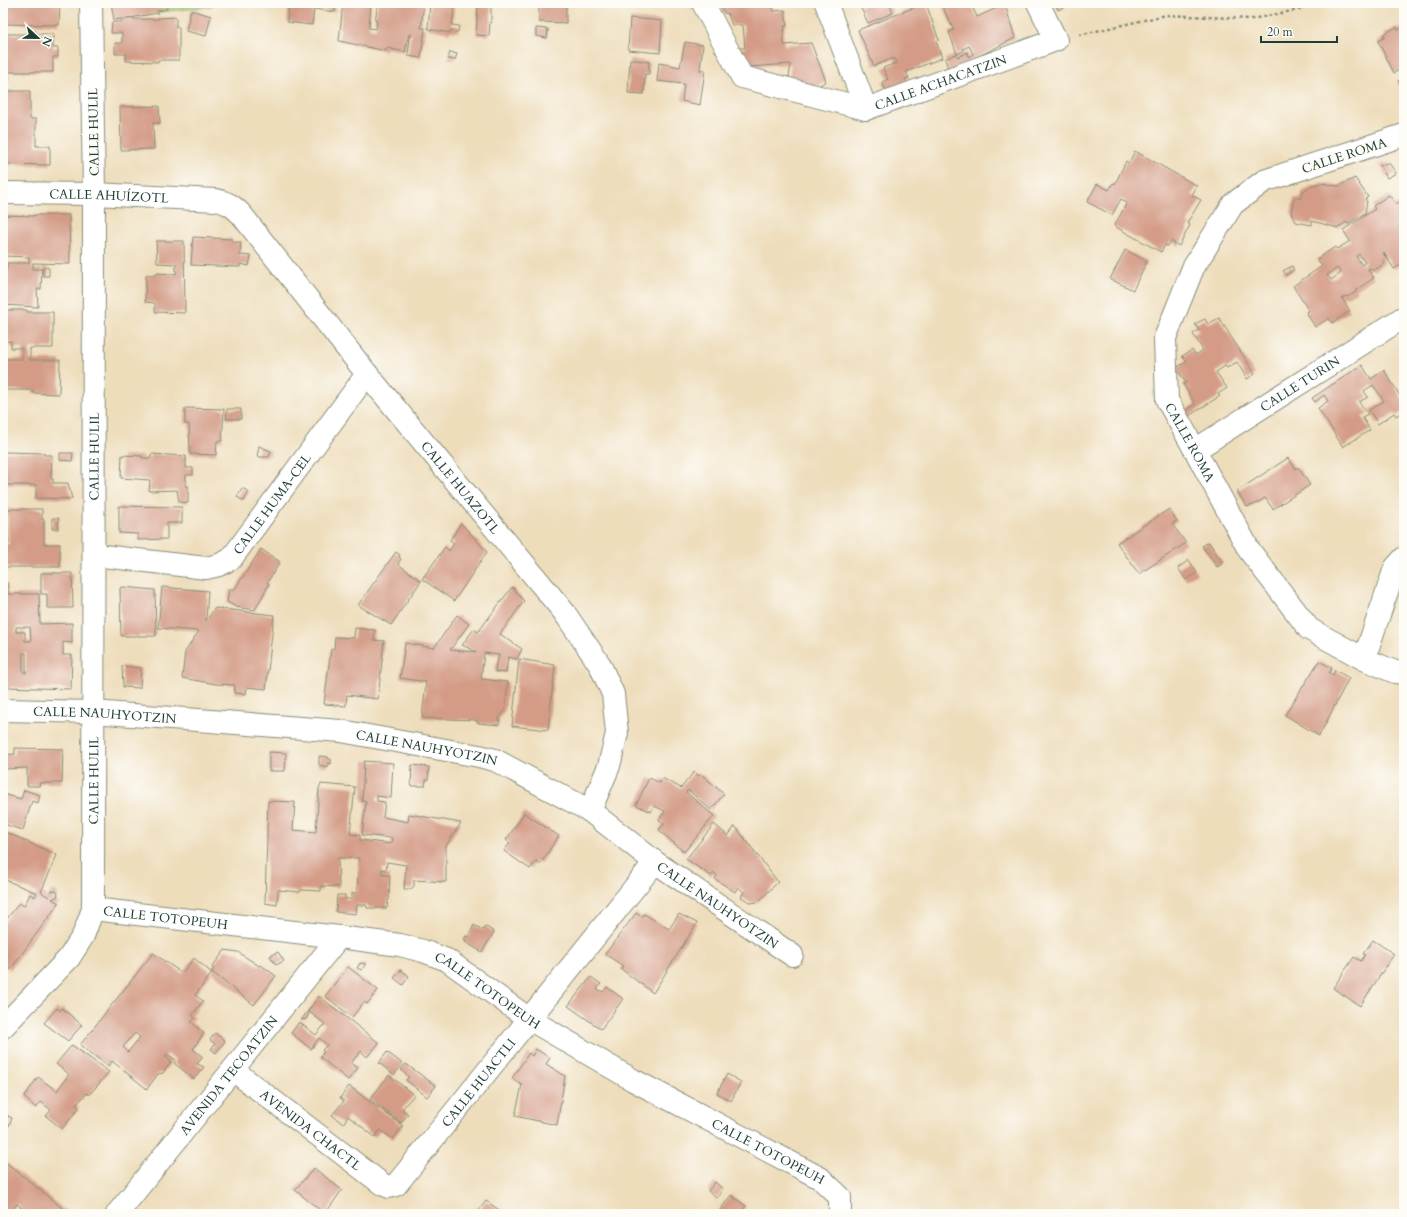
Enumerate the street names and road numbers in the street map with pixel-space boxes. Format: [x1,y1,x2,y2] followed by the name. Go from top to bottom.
[872,51,1009,115] street label: CALLE ACHACATZIN
[84,88,104,176] street label: CALLE HULIL
[1300,134,1390,178] street label: CALLE ROMA
[49,186,169,208] street label: CALLE AHUÍZOTL
[1257,352,1343,416] street label: CALLE TURIN
[1160,400,1219,486] street label: CALLE ROMA
[86,412,104,500] street label: CALLE HULIL
[416,438,504,538] street label: CALLE HUAZOTL
[229,450,316,559] street label: CALLE HUMA-CEL
[33,703,177,728] street label: CALLE NAUHYOTZIN
[354,726,499,770] street label: CALLE NAUHYOTZIN
[85,736,103,824] street label: CALLE HULIL
[653,858,782,953] street label: CALLE NAUHYOTZIN
[102,902,229,934] street label: CALLE TOTOPEUH
[432,948,544,1034] street label: CALLE TOTOPEUH
[176,1012,282,1139] street label: AVENIDA TECOATZIN
[438,1035,520,1131] street label: CALLE HUACTLI
[256,1086,365,1175] street label: AVENIDA CHACTL
[708,1115,828,1189] street label: CALLE TOTOPEUH

